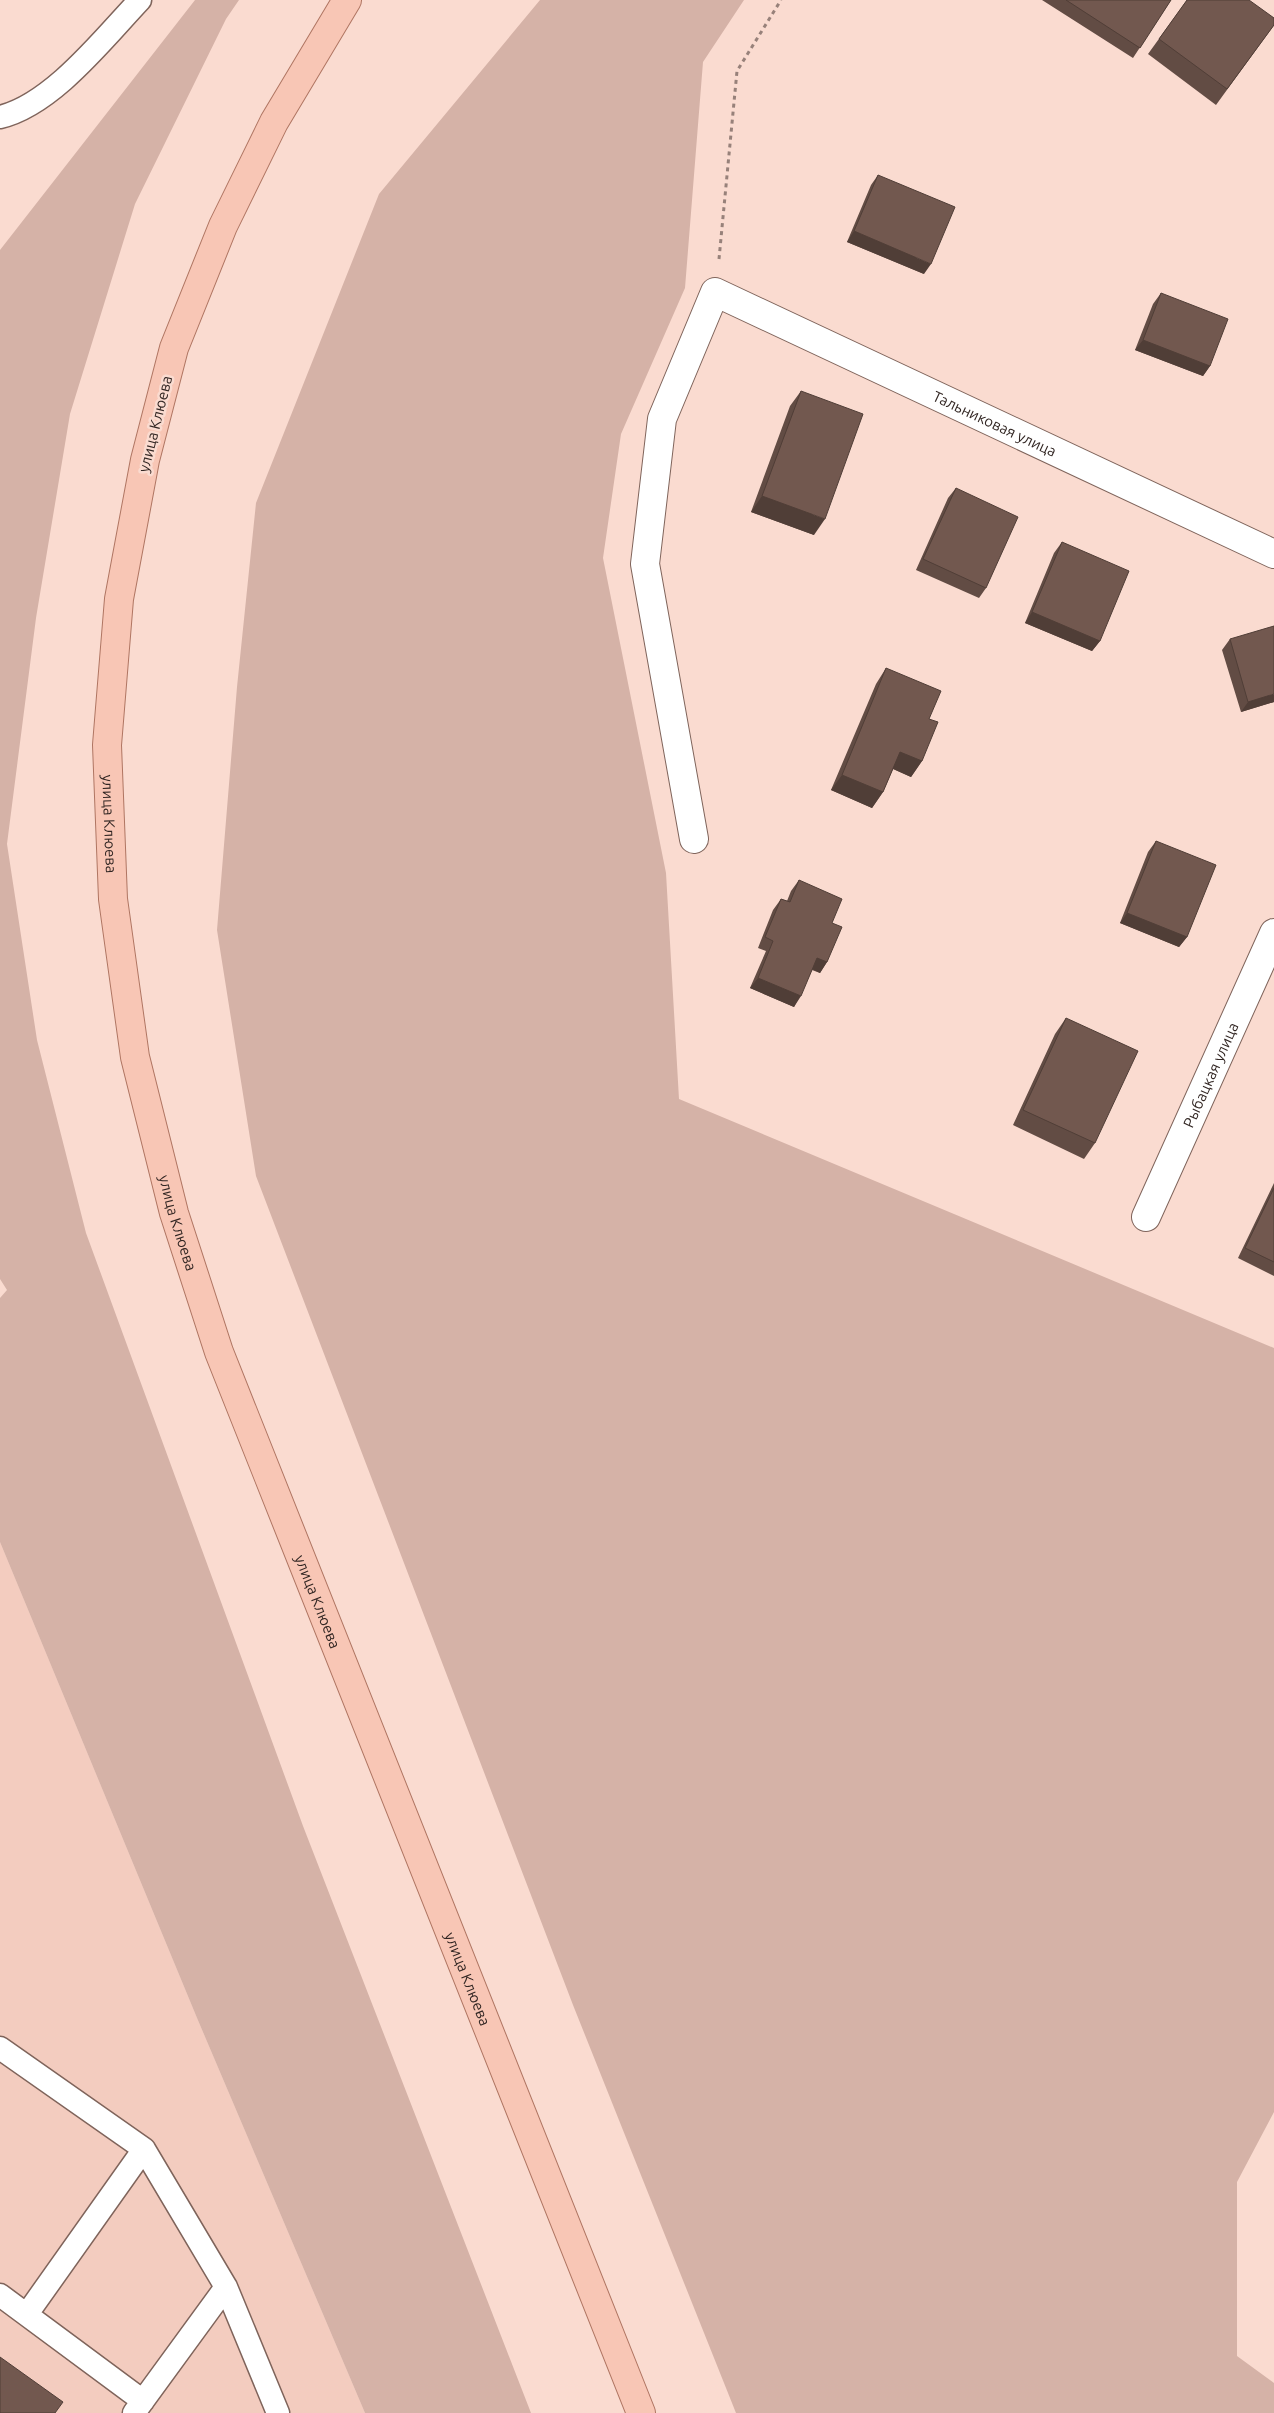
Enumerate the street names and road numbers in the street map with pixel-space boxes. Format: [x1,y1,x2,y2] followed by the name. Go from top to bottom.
[135,374,175,474] street label: улица Клюева
[930,387,1059,459] street label: Тальниковая улица
[100,774,120,874] street label: улица Клюева
[1179,1020,1241,1130] street label: Рыбацкая улица
[156,1173,201,1273] street label: улица Клюева
[292,1552,344,1651] street label: улица Клюева
[442,1930,494,2028] street label: улица Клюева

